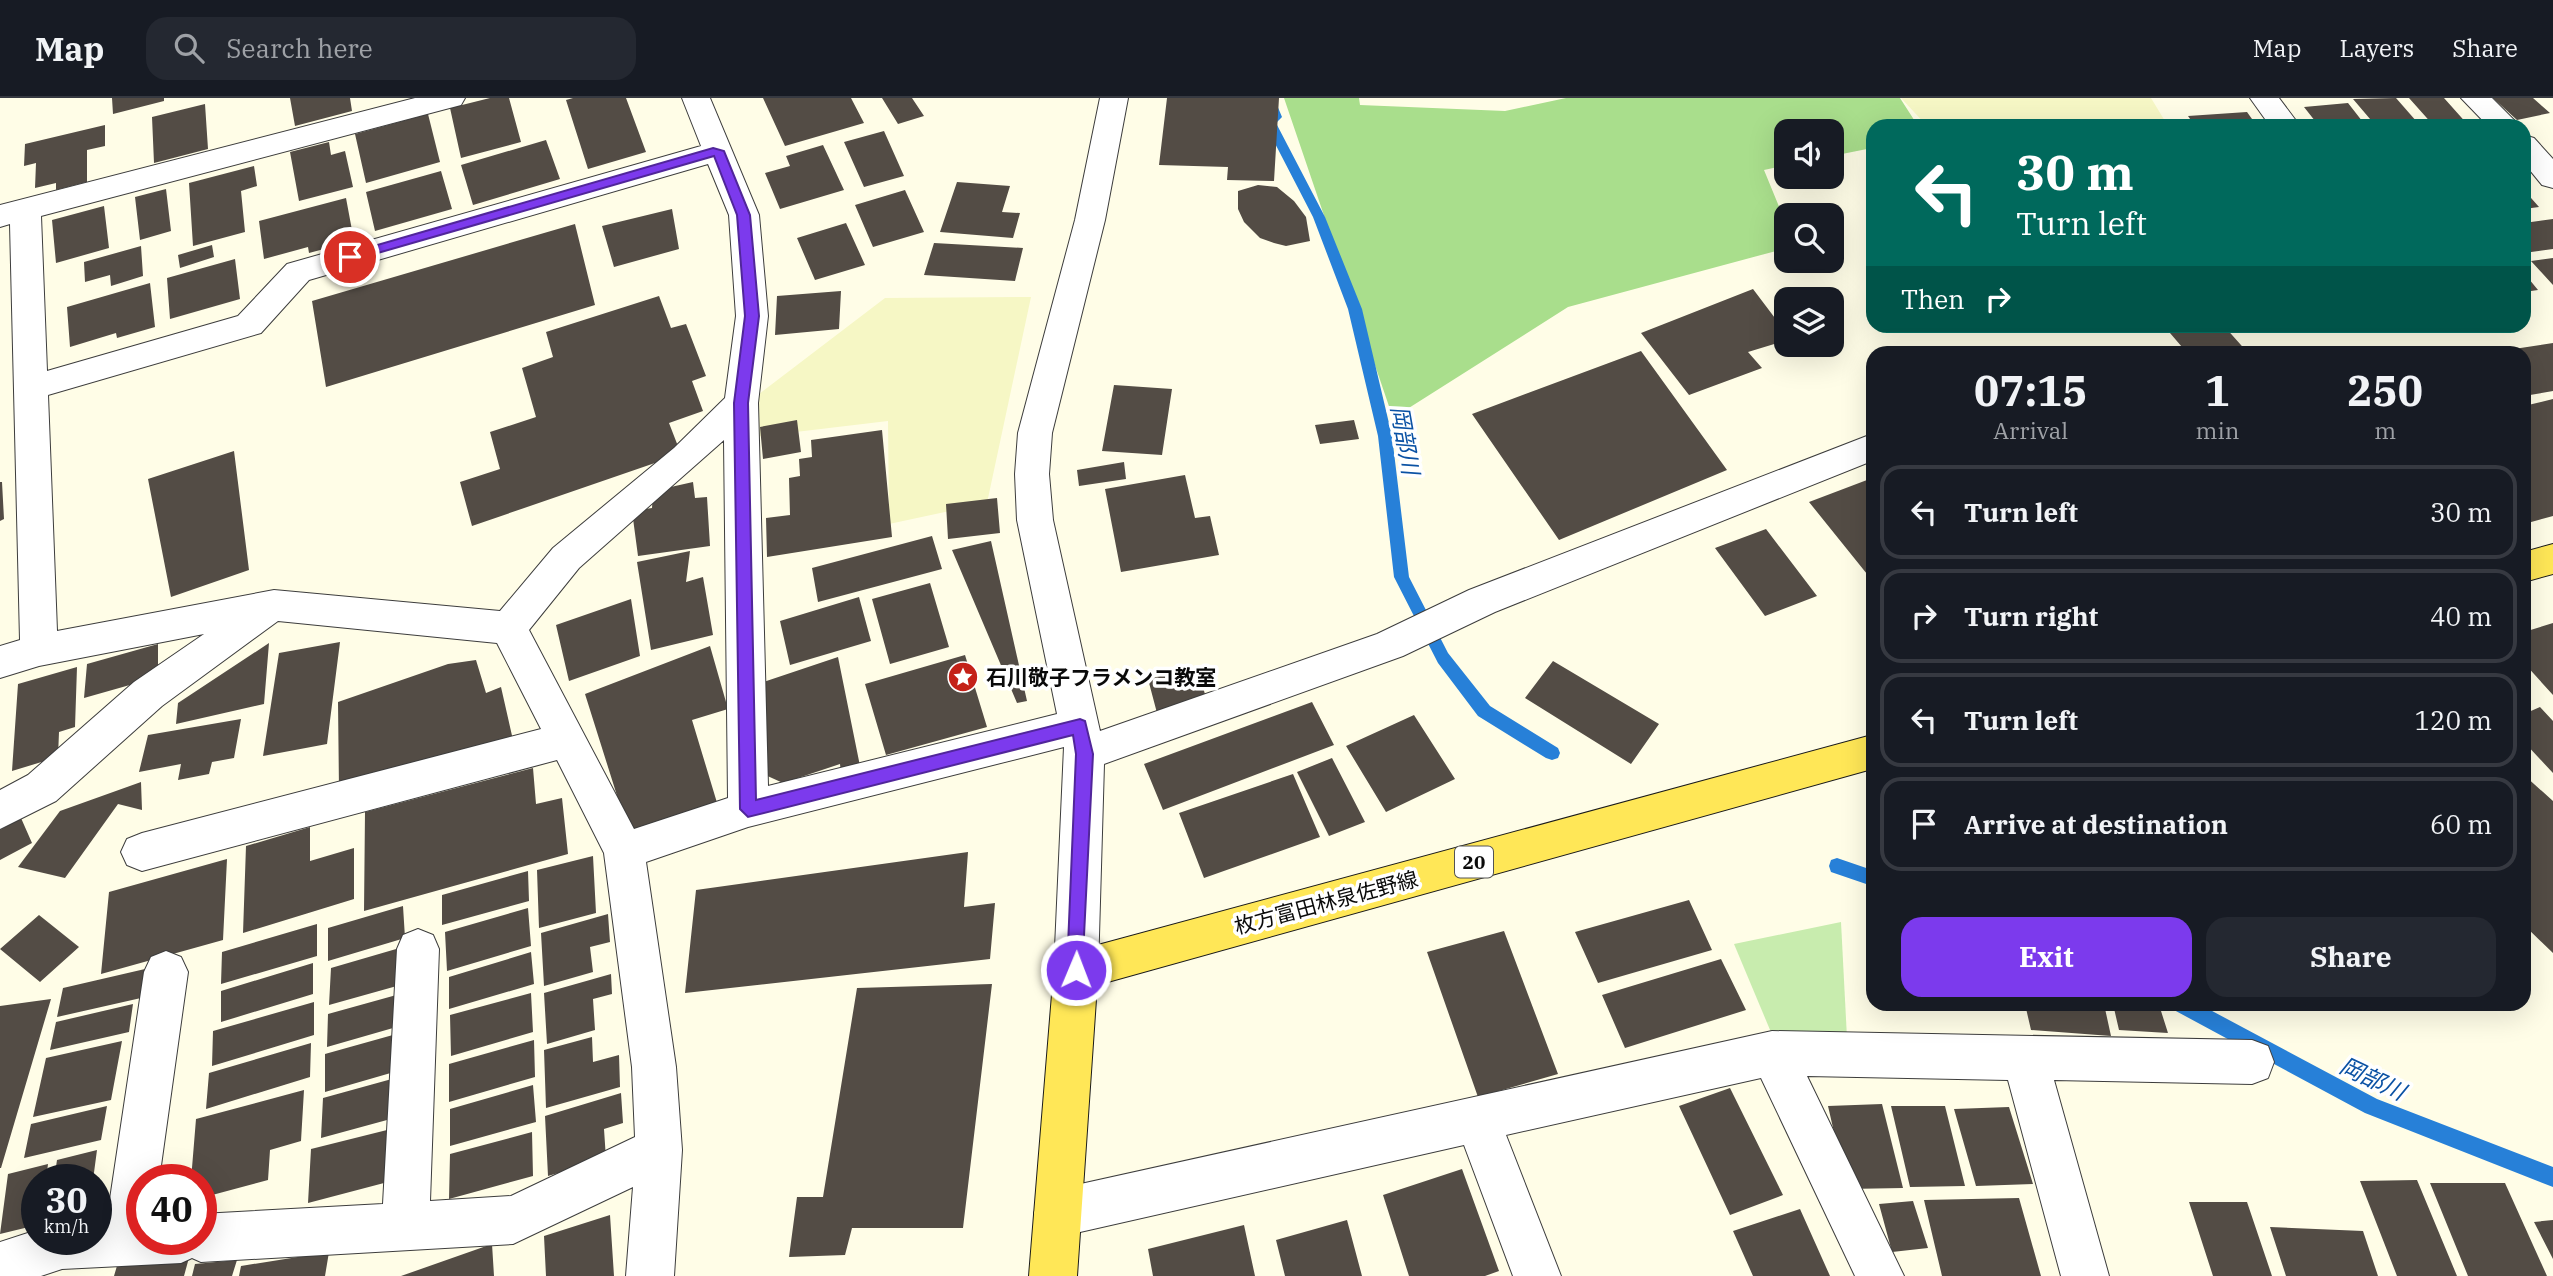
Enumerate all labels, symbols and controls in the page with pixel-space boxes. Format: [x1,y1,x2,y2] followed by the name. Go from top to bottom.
[146,17,636,80] search box
[35,27,104,70] text: Map
[170,29,208,67] icon: search
[226,31,373,65] text: Search here
[2253,32,2301,64] text: Map
[2339,32,2414,64] text: Layers
[2452,32,2518,64] text: Share
[1774,119,1844,357] map controls
[1774,119,1844,189] button: sound
[2016,140,2134,203] text: 30 m
[1901,147,1992,238] icon: left
[2016,202,2147,244] text: Turn left
[1774,203,1844,273] button: search
[320,227,380,287] pin
[331,238,369,276] icon: arrive
[1979,280,2017,318] icon: right
[1901,282,1965,316] text: Then
[1774,287,1844,357] button: layers
[1974,363,2088,418] text: 07:15
[2205,363,2230,418] text: 1
[2347,363,2423,418] text: 250
[1385,403,1427,480] water label: 岡部川
[1993,415,2068,445] text: Arrival
[2196,415,2239,445] text: min
[2374,415,2396,445] text: m
[1905,493,1943,531] icon: left
[1964,495,2078,529] text: Turn left
[2430,495,2492,529] text: 30 m
[1905,597,1943,635] icon: right
[1964,599,2098,633] text: Turn right
[2430,599,2492,633] text: 40 m
[946,660,980,694] place icon: 石川敬子フラメンコ教室
[986,663,1216,691] place label: 石川敬子フラメンコ教室
[1905,701,1943,739] icon: left
[1964,703,2078,737] text: Turn left
[2414,703,2492,737] text: 120 m
[1905,805,1943,843] icon: arrive
[1964,807,2228,841] text: Arrive at destination
[2430,807,2492,841] text: 60 m
[1455,846,1493,877] road number: 20
[1231,864,1421,940] street label: 枚方富田林泉佐野線
[1901,917,2192,997] button: Exit
[2206,917,2496,997] button: Share
[1039,933,1113,1007] position arrow
[2335,1050,2413,1107] water label: 岡部川
[126,1164,217,1255] speed limit sign: 40
[45,1177,88,1223] text: 30
[44,1215,89,1238] text: km/h

